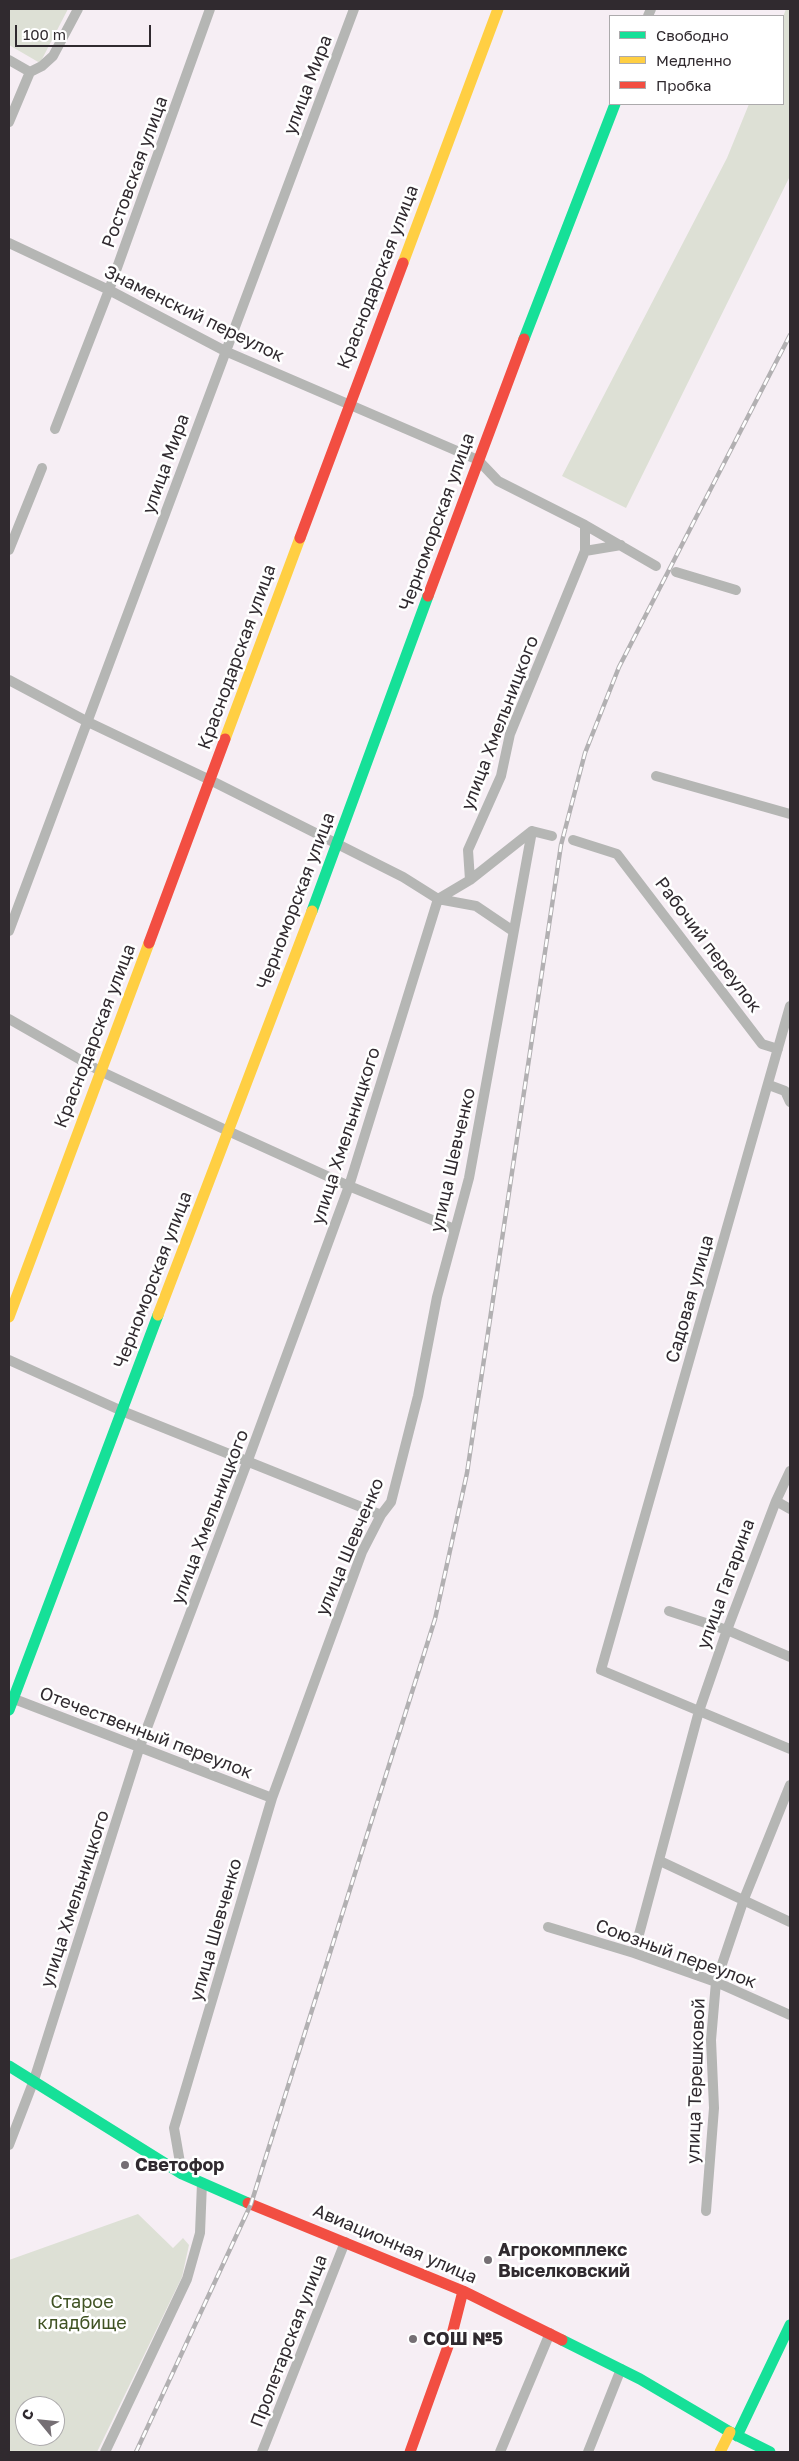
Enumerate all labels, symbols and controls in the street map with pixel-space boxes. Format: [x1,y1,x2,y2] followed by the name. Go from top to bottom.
[18,15,154,47] scale bar
[609,15,784,105] legend
[23,25,66,43] text: 100 m
[656,26,729,44] text: Свободно
[279,32,337,138] street label: улица Мира
[656,51,732,69] text: Медленно
[656,76,711,94] text: Пробка
[98,93,172,251] street label: Ростовская улица
[333,182,423,372] street label: Краснодарская улица
[101,261,287,367] street label: Знаменский переулок
[138,411,194,517] street label: улица Мира
[395,430,479,614] street label: Черноморская улица
[193,562,281,752] street label: Краснодарская улица
[457,633,543,813] street label: улица Хмельницкого
[252,809,340,993] street label: Черноморская улица
[650,873,766,1017] street label: Рабочий переулок
[50,941,140,1131] street label: Краснодарская улица
[307,1045,385,1227] street label: улица Хмельницкого
[426,1086,480,1234] street label: улица Шевченко
[109,1188,197,1372] street label: Черноморская улица
[661,1233,719,1365] street label: Садовая улица
[167,1427,253,1607] street label: улица Хмельницкого
[311,1475,389,1619] street label: улица Шевченко
[692,1516,760,1652] street label: улица Гагарина
[36,1682,256,1784] street label: Отечественный переулок
[36,1808,114,1990] street label: улица Хмельницкого
[185,1856,247,2004] street label: улица Шевченко
[593,1915,759,1993] street label: Союзный переулок
[682,1998,710,2164] street label: улица Терешковой
[135,2154,224,2176] place label: Светофор
[119,2159,131,2171] marker: Светофор
[310,2200,480,2288] street label: Авиационная улица
[498,2239,630,2282] place label: Агрокомплекс Выселковский
[246,2252,332,2430] street label: Пролетарская улица
[482,2254,494,2266] marker: Агрокомплекс Выселковский
[37,2291,127,2334] park label: Старое кладбище
[423,2328,503,2350] place label: СОШ №5
[407,2333,419,2345] marker: СОШ №5
[15,2396,65,2446] north arrow
[17,2406,37,2423] text: С

